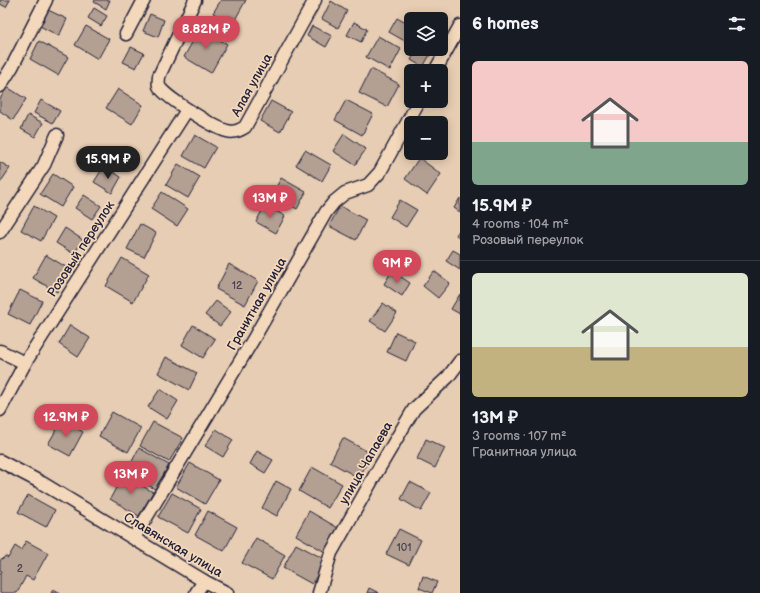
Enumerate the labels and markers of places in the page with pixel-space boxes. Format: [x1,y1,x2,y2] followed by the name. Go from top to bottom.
[169,16,243,50] pin: 8.82M ₽
[71,146,145,180] pin: 15.9M ₽
[242,185,298,219] pin: 13M ₽
[373,250,421,284] pin: 9M ₽
[29,404,103,438] pin: 12.9M ₽
[103,461,159,495] pin: 13M ₽

